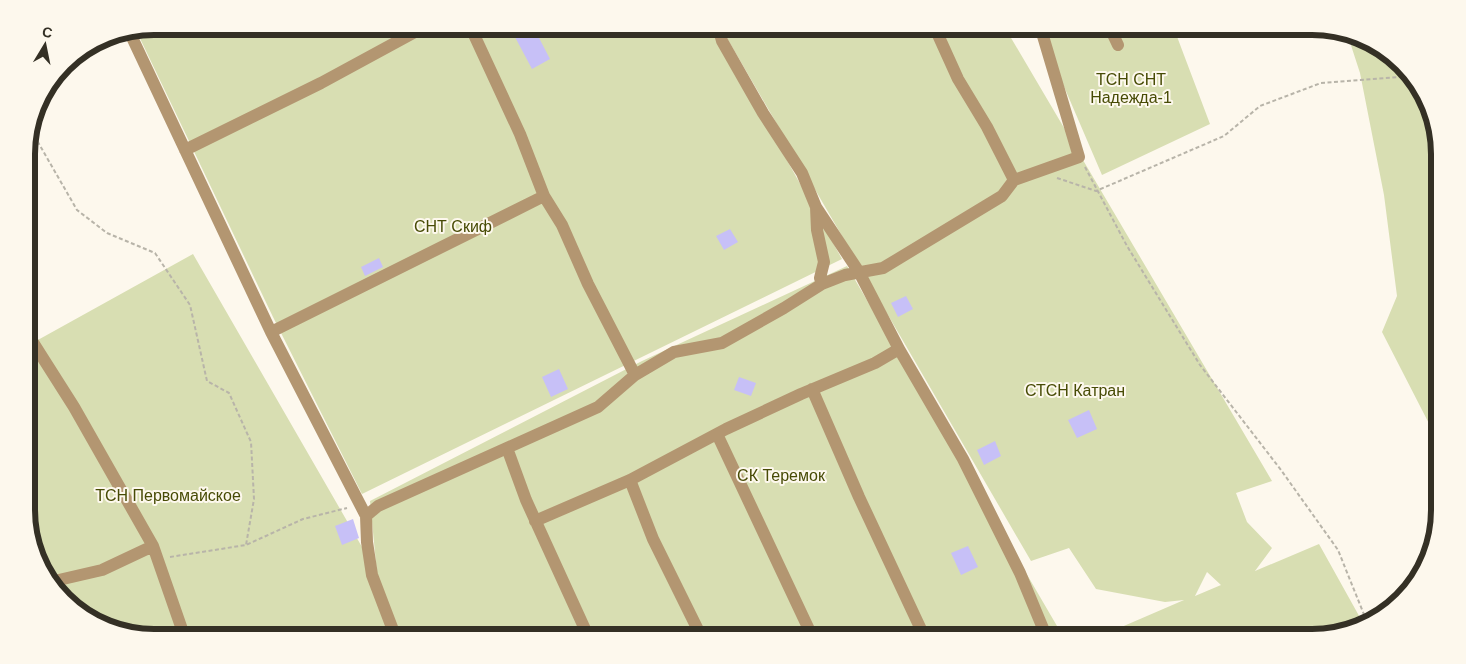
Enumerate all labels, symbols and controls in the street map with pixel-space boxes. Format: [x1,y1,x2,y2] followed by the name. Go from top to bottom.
[20,20,70,70] north arrow
[41,23,54,41] text: С
[1090,71,1172,106] park label: ТСН СНТ Надежда-1
[414,218,492,235] park label: СНТ Скиф
[1025,382,1125,399] park label: СТСН Катран
[737,467,826,484] park label: СК Теремок
[95,487,241,504] park label: ТСН Первомайское

